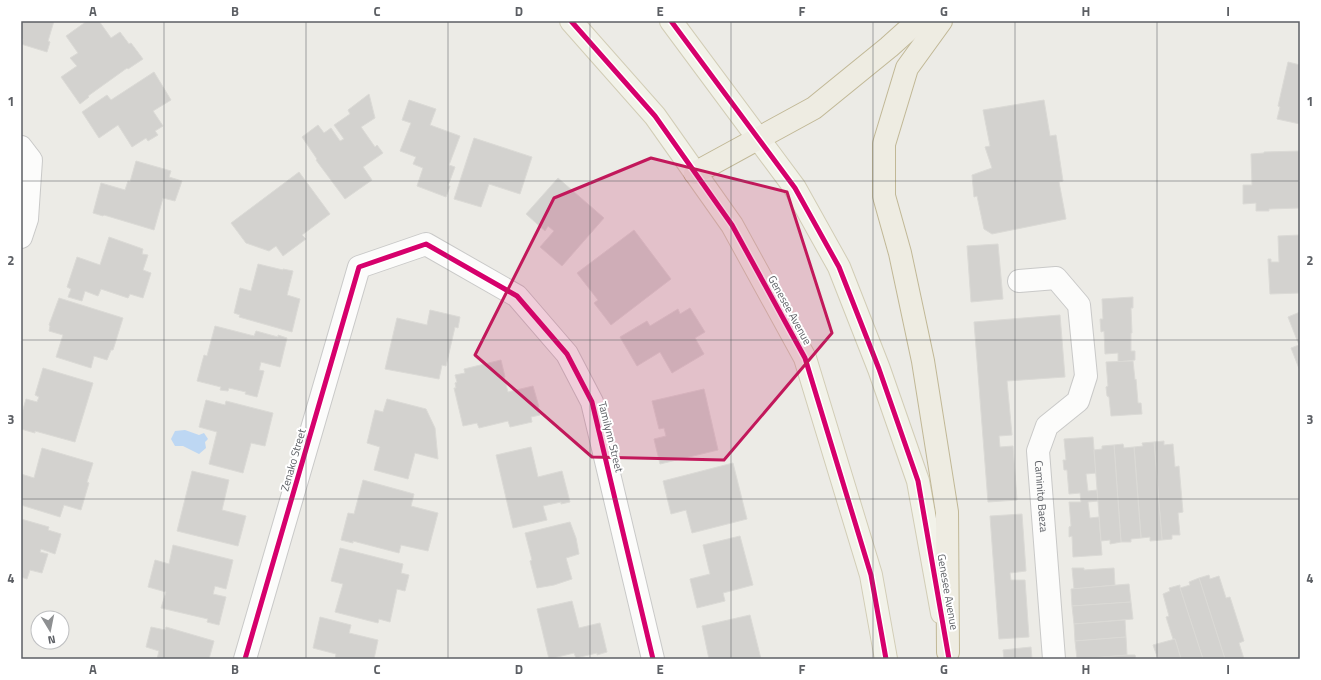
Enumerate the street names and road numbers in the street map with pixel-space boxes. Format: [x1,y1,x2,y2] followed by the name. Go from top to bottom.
[764,273,816,348] street label: Genesee Avenue
[594,400,628,474] street label: Tamilynn Street
[276,427,310,493] street label: Zenako Street
[1031,460,1052,533] street label: Caminito Baeza
[933,553,963,632] street label: Genesee Avenue

